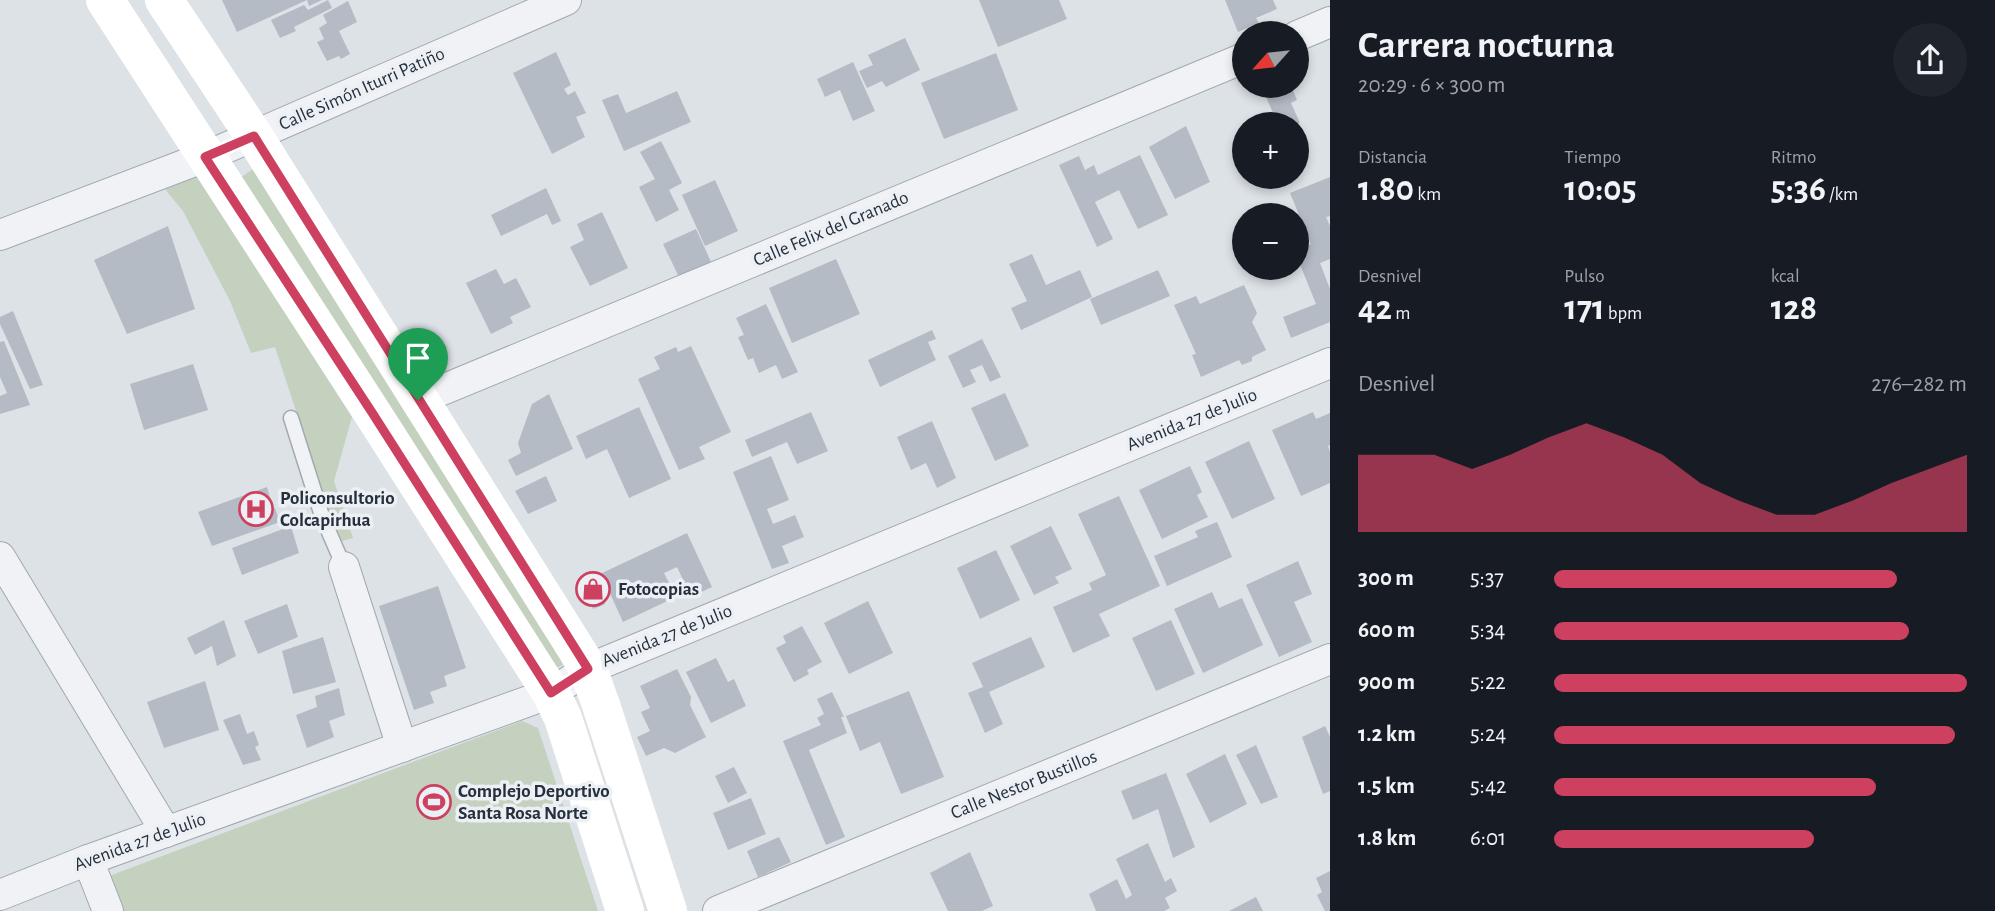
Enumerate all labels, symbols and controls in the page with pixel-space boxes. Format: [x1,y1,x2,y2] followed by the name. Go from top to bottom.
[1232,21,1309,98] north arrow
[1232,21,1309,280] map controls
[1893,23,1967,97] button: share
[1358,27,1615,65] text: Carrera nocturna
[276,44,448,134] street label: Calle Simón Iturri Patiño
[1358,74,1505,97] text: 20:29 · 6 × 300 m
[1232,112,1309,189] button: +
[1358,148,1427,167] text: Distancia
[1564,148,1621,167] text: Tiempo
[1771,148,1816,167] text: Ritmo
[1358,172,1414,207] text: 1.80
[1564,172,1637,207] text: 10:05
[1771,172,1826,207] text: 5:36
[1414,185,1441,204] text: km
[1826,185,1858,204] text: /km
[751,188,911,270] street label: Calle Felix del Granado
[1232,203,1309,280] button: −
[1358,267,1422,286] text: Desnivel
[1564,267,1605,286] text: Pulso
[1771,267,1800,286] text: kcal
[1358,291,1392,326] text: 42
[1564,291,1605,326] text: 171
[1771,291,1817,326] text: 128
[1392,304,1410,323] text: m
[1605,304,1642,323] text: bpm
[388,328,448,400] pin
[399,339,437,377] icon: arrive
[1358,373,1435,396] text: Desnivel
[1871,373,1967,396] text: 276–282 m
[1124,385,1260,455] street label: Avenida 27 de Julio
[280,489,395,530] place label: Policonsultorio Colcapirhua
[237,490,275,528] hospital icon: Policonsultorio Colcapirhua
[1358,567,1414,590] text: 300 m
[1470,567,1504,590] text: 5:37
[574,570,612,608] shop icon: Fotocopias
[618,580,699,599] place label: Fotocopias
[599,601,735,671] street label: Avenida 27 de Julio
[1358,619,1415,642] text: 600 m
[1470,619,1505,642] text: 5:34
[1358,671,1415,694] text: 900 m
[1470,671,1506,694] text: 5:22
[1358,723,1416,746] text: 1.2 km
[1470,723,1506,746] text: 5:24
[948,747,1100,823] street label: Calle Nestor Bustillos
[1358,775,1415,798] text: 1.5 km
[1470,775,1506,798] text: 5:42
[458,782,610,823] place label: Complejo Deportivo Santa Rosa Norte
[415,783,453,821] sports icon: Complejo Deportivo Santa Rosa Norte
[72,809,208,875] street label: Avenida 27 de Julio
[1358,827,1416,850] text: 1.8 km
[1470,827,1506,850] text: 6:01

